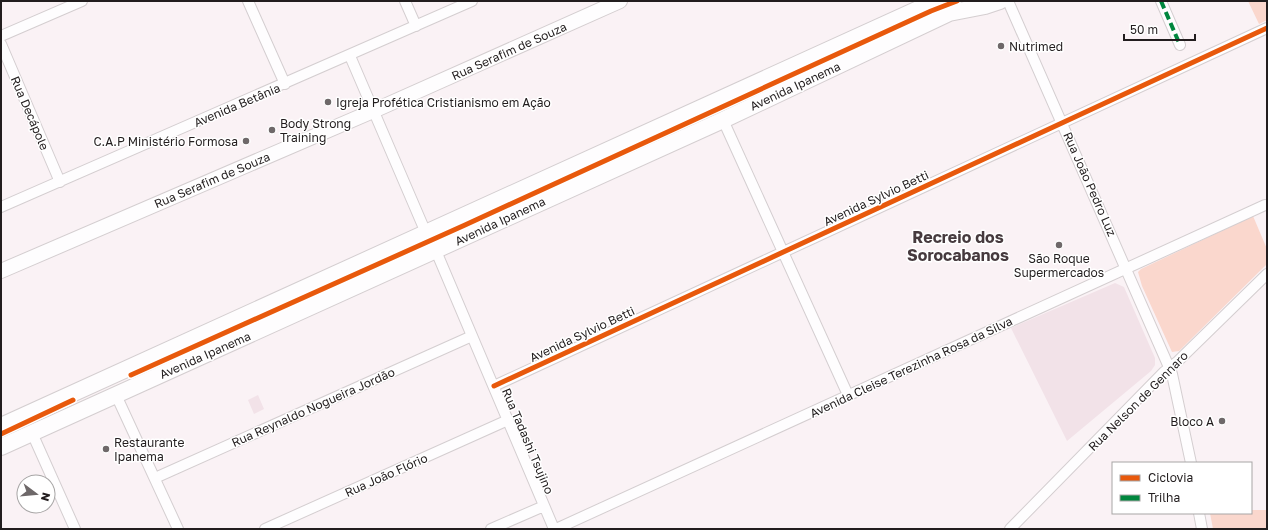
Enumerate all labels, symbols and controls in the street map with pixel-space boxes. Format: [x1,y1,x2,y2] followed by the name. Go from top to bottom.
[1124,16,1195,42] scale bar
[449,19,569,83] street label: Rua Serafim de Souza
[1130,22,1158,37] text: 50 m
[1009,39,1063,54] place label: Nutrimed
[996,41,1006,51] marker: Nutrimed
[747,58,843,114] street label: Avenida Ipanema
[8,74,52,152] street label: Rua Decápole
[192,80,282,130] street label: Avenida Betânia
[336,95,551,110] place label: Igreja Profética Cristianismo em Ação
[323,97,333,107] marker: Igreja Profética Cristianismo em Ação
[280,116,351,145] place label: Body Strong Training
[267,125,277,135] marker: Body Strong Training
[1060,130,1120,238] street label: Rua João Pedro Luz
[94,134,238,149] place label: C.A.P Ministério Formosa
[241,136,251,146] marker: C.A.P Ministério Formosa
[152,149,272,211] street label: Rua Serafim de Souza
[821,167,931,229] street label: Avenida Sylvio Betti
[452,193,548,249] street label: Avenida Ipanema
[907,227,1009,265] district label: Recreio dos Sorocabanos
[1054,240,1064,250] marker: São Roque Supermercados
[1014,251,1104,280] place label: São Roque Supermercados
[527,303,637,365] street label: Avenida Sylvio Betti
[807,313,1015,421] street label: Avenida Cleise Terezinha Rosa da Silva
[157,328,253,382] street label: Avenida Ipanema
[1085,348,1191,454] street label: Rua Nelson de Gennaro
[229,364,397,450] street label: Rua Reynaldo Nogueira Jordão
[499,386,557,496] street label: Rua Tadashi Tsujino
[1170,414,1214,429] place label: Bloco A
[1217,416,1227,426] marker: Bloco A
[114,435,185,464] place label: Restaurante Ipanema
[101,444,111,454] marker: Restaurante Ipanema
[342,450,430,500] street label: Rua João Flório
[1112,462,1252,514] legend
[1148,470,1193,485] text: Ciclovia
[16,474,56,514] north arrow
[1148,490,1180,505] text: Trilha
[39,491,53,503] text: N

